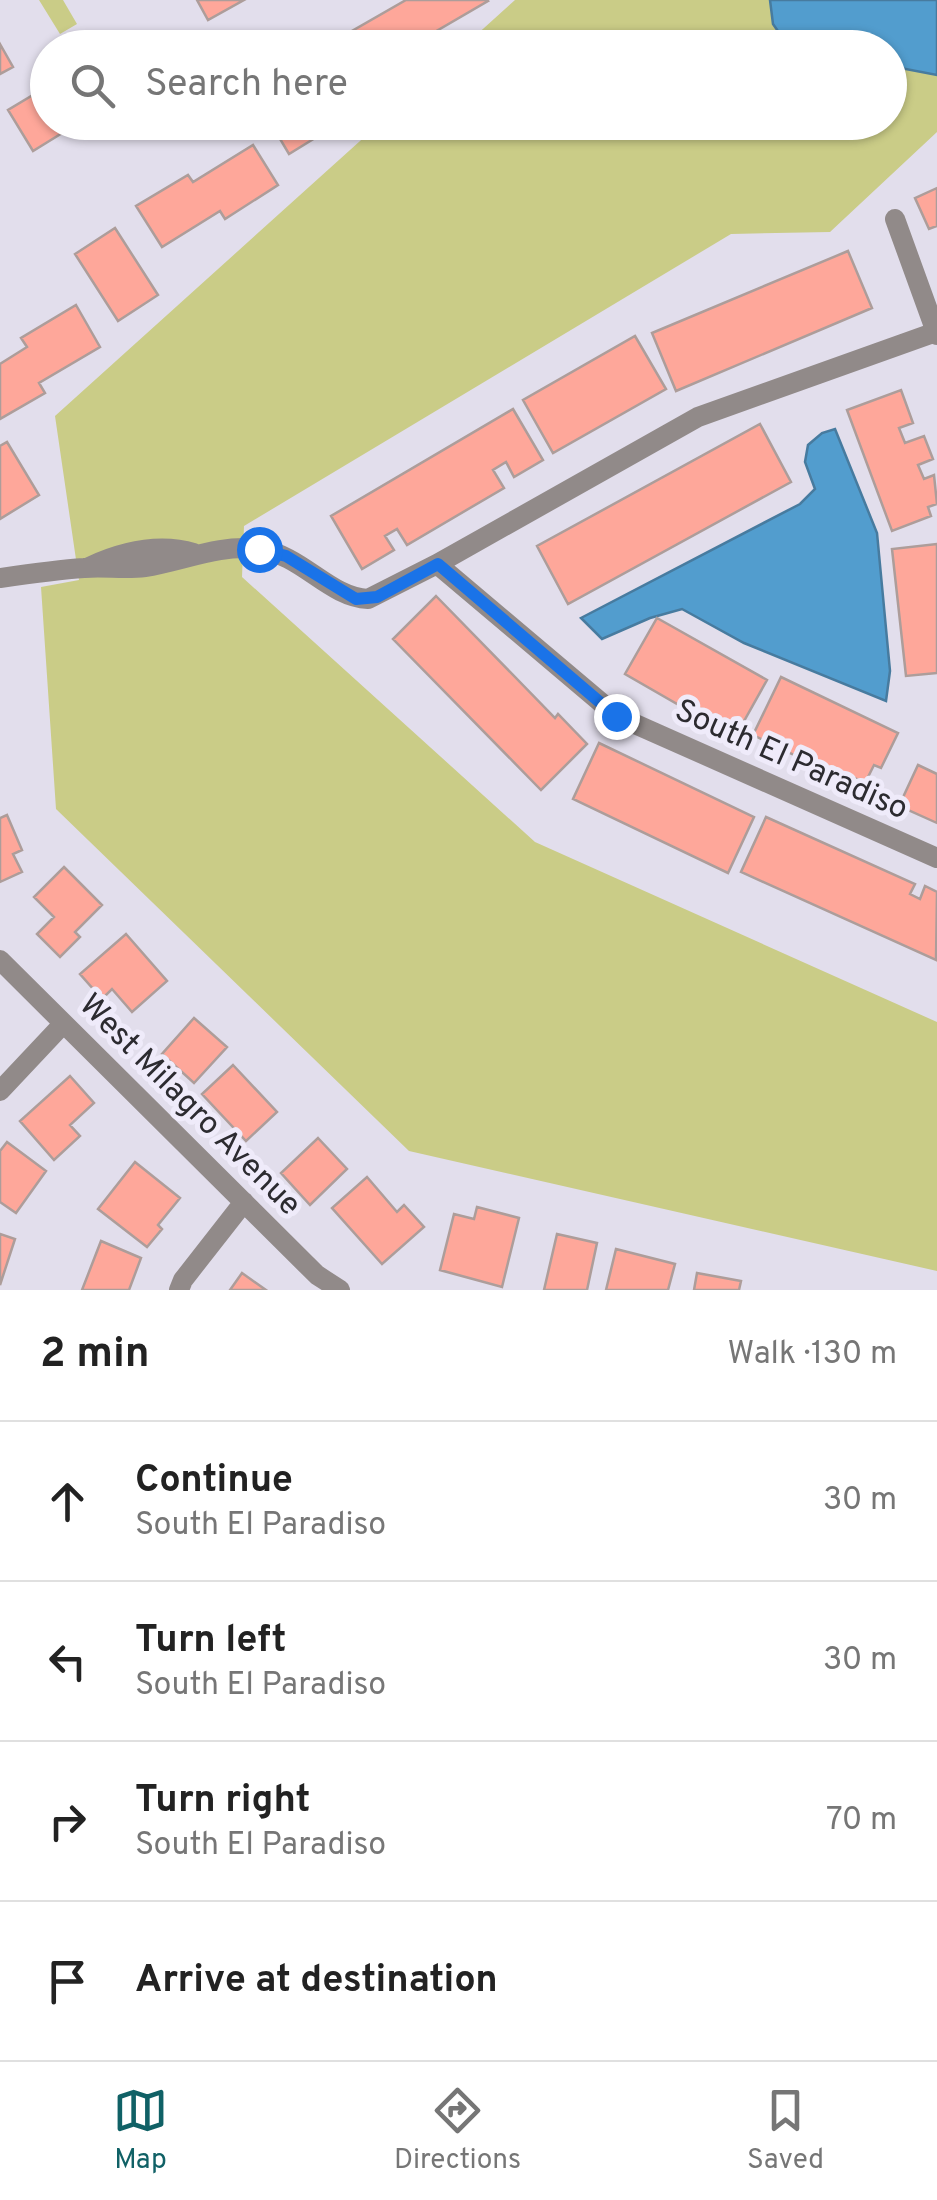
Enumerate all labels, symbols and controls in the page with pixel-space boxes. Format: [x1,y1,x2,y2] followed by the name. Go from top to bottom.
[30,30,907,140] search box
[65,58,120,113] icon: search
[145,61,348,110] text: Search here
[237,527,283,573] route start
[668,692,914,830] street label: South El Paradiso
[594,694,640,740] route end
[70,987,308,1225] street label: West Milagro Avenue
[40,1329,150,1382] text: 2 min
[728,1335,897,1375] text: Walk · 130 m
[135,1457,293,1506] text: Continue
[40,1474,95,1529] icon: ahead
[823,1481,897,1521] text: 30 m
[135,1506,386,1546] text: South El Paradiso
[135,1617,287,1666] text: Turn left
[40,1634,95,1689] icon: left
[823,1641,897,1681] text: 30 m
[135,1666,386,1706] text: South El Paradiso
[135,1777,310,1826] text: Turn right
[40,1794,95,1849] icon: right
[826,1801,897,1841] text: 70 m
[135,1826,386,1866] text: South El Paradiso
[40,1954,95,2009] icon: arrive
[135,1957,498,2006] text: Arrive at destination
[113,2083,168,2179] tab: Map
[394,2083,521,2179] tab: Directions
[747,2083,824,2179] tab: Saved

